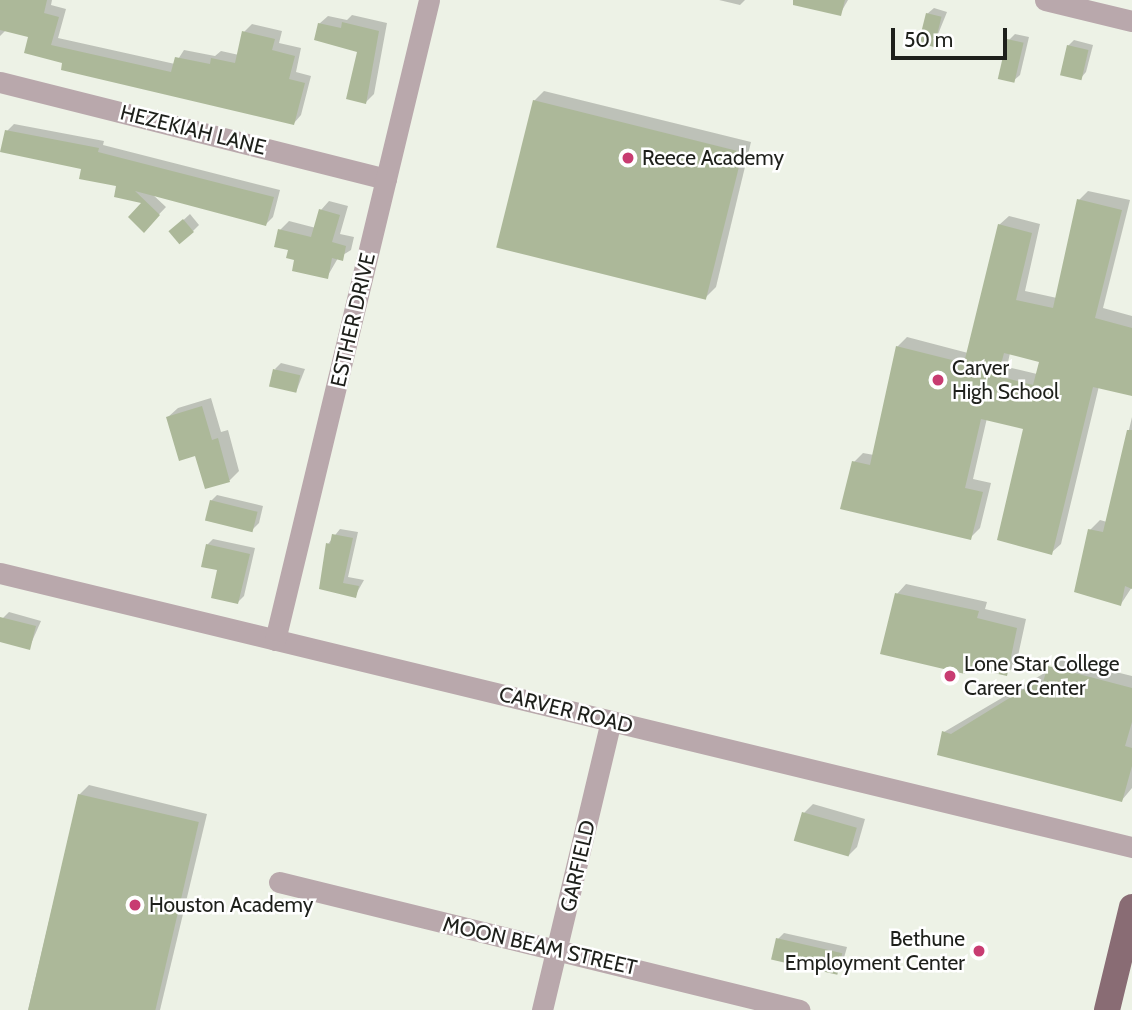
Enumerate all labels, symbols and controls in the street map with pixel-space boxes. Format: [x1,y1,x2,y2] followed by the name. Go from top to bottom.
[894,14,1010,58] scale bar
[904,27,953,52] text: 50 m
[118,100,268,160] street label: HEZEKIAH LANE
[642,145,784,171] place label: Reece Academy
[620,150,636,166] marker: Reece Academy
[325,251,381,389] street label: ESTHER DRIVE
[952,355,1059,405] place label: Carver High School
[930,372,946,388] marker: Carver High School
[964,651,1120,701] place label: Lone Star College Career Center
[942,668,958,684] marker: Lone Star College Career Center
[496,681,636,739] street label: CARVER ROAD
[555,818,601,914] street label: GARFIELD
[149,892,313,918] place label: Houston Academy
[127,897,143,913] marker: Houston Academy
[441,911,639,981] street label: MOON BEAM STREET
[785,926,965,976] place label: Bethune Employment Center
[971,943,987,959] marker: Bethune Employment Center

